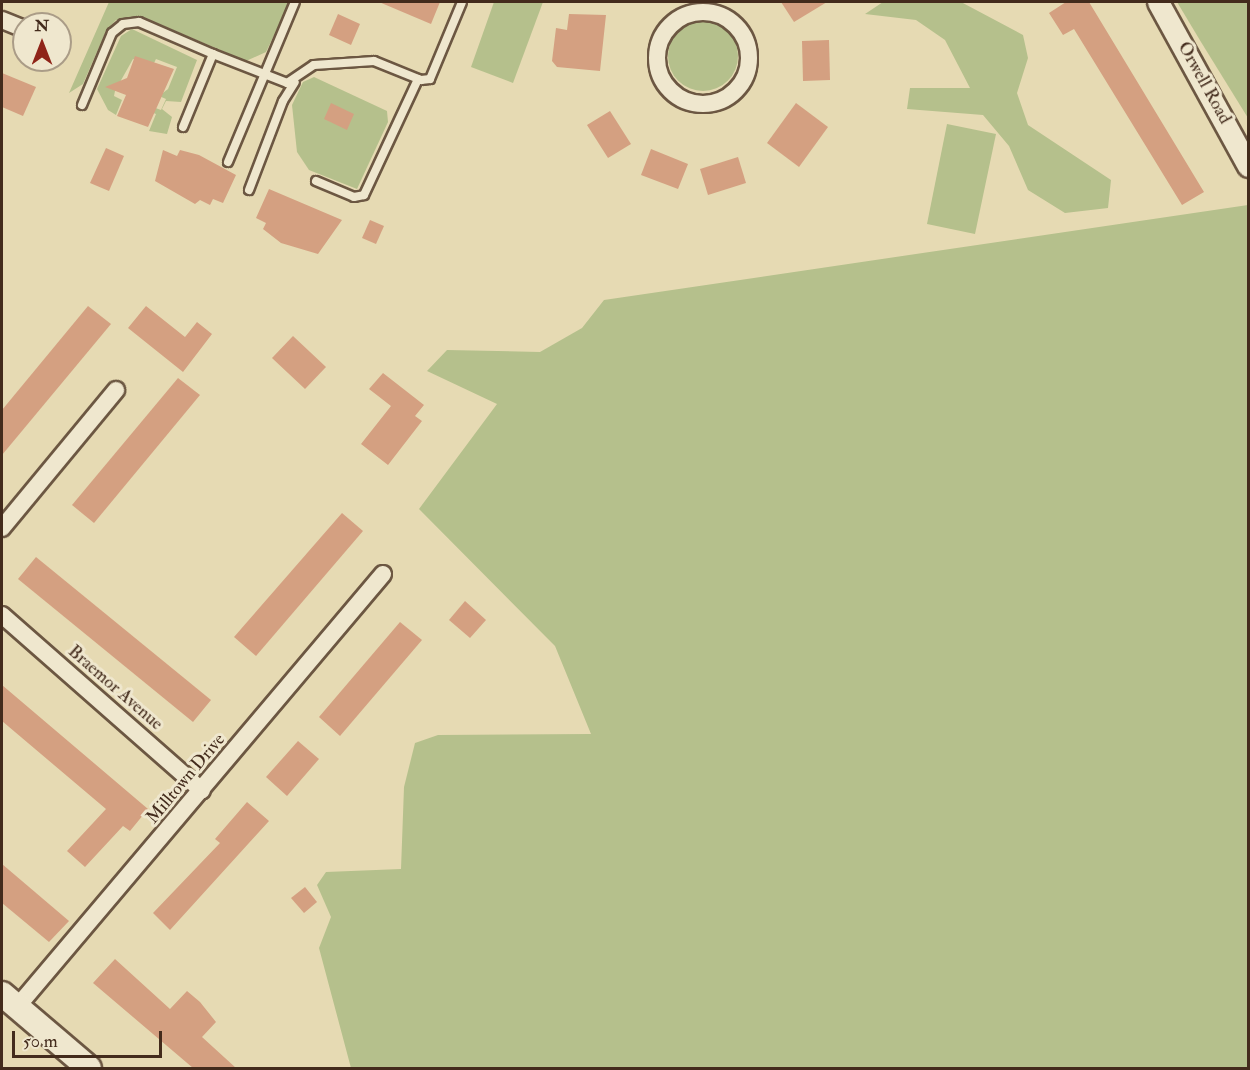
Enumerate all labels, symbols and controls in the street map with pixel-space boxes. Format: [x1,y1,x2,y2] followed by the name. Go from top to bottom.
[12,12,72,72] north arrow
[35,16,49,36] text: N
[1173,38,1235,128] street label: Orwell Road
[63,641,167,735] street label: Braemor Avenue
[142,730,230,828] street label: Milltown Drive
[15,1019,165,1057] scale bar
[23,1030,58,1053] text: 50 m

